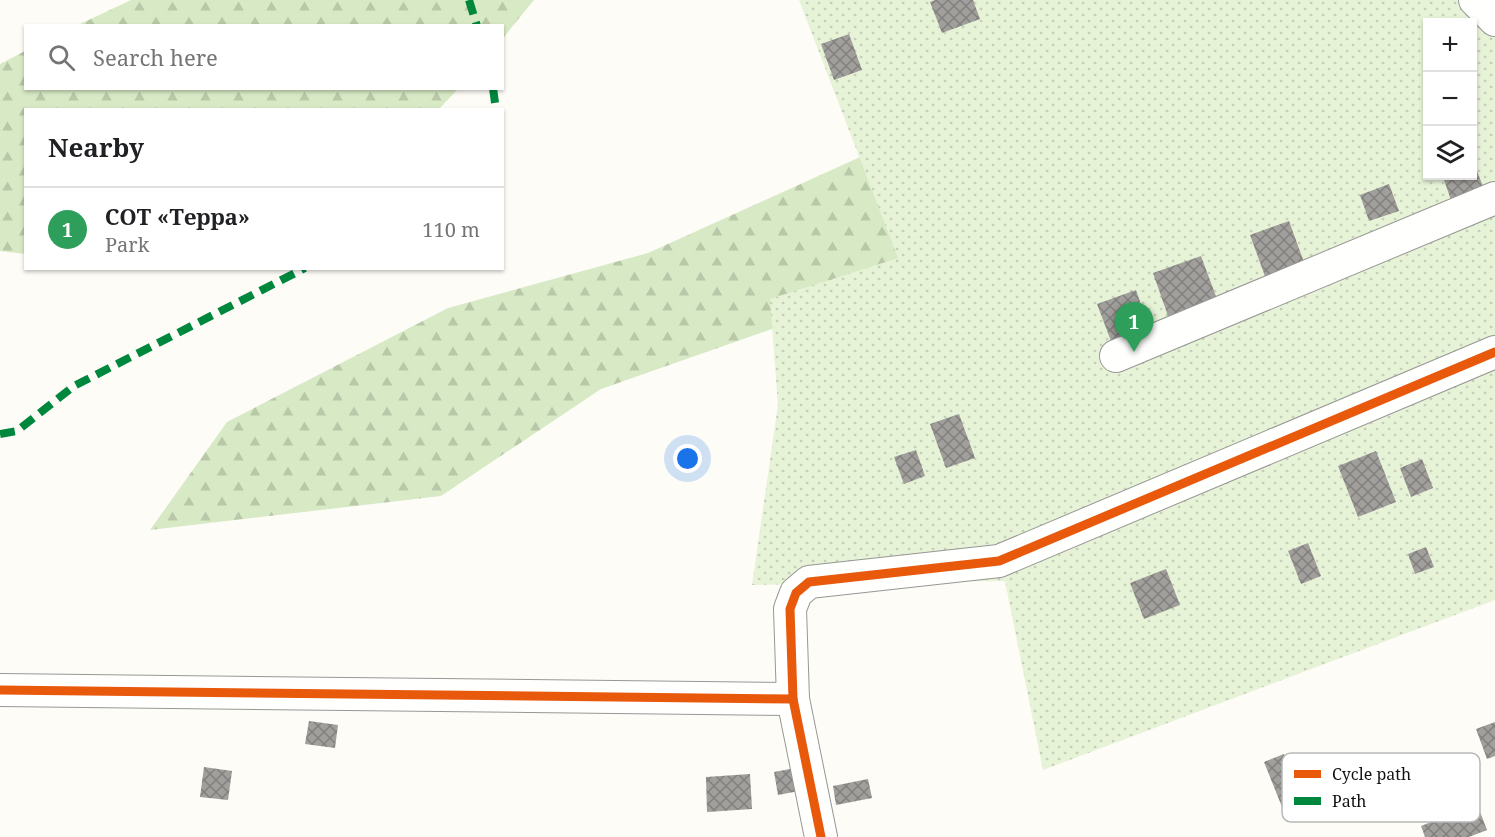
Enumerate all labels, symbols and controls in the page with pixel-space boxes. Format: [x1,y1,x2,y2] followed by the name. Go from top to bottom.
[1423,18,1477,180] map controls
[1423,18,1477,72] button: +
[24,24,504,90] search box
[45,41,78,74] icon: search
[93,42,218,72] text: Search here
[1423,72,1477,126] button: −
[1423,126,1477,180] button: layers
[48,129,144,165] text: Nearby
[105,201,250,231] text: СОТ «Терра»
[62,216,73,243] text: 1
[422,216,480,243] text: 110 m
[105,231,149,258] text: Park
[1114,302,1154,352] pin: 1
[673,444,702,473] your location
[1282,753,1480,822] legend
[1332,763,1411,785] text: Cycle path
[1332,790,1366,812] text: Path

